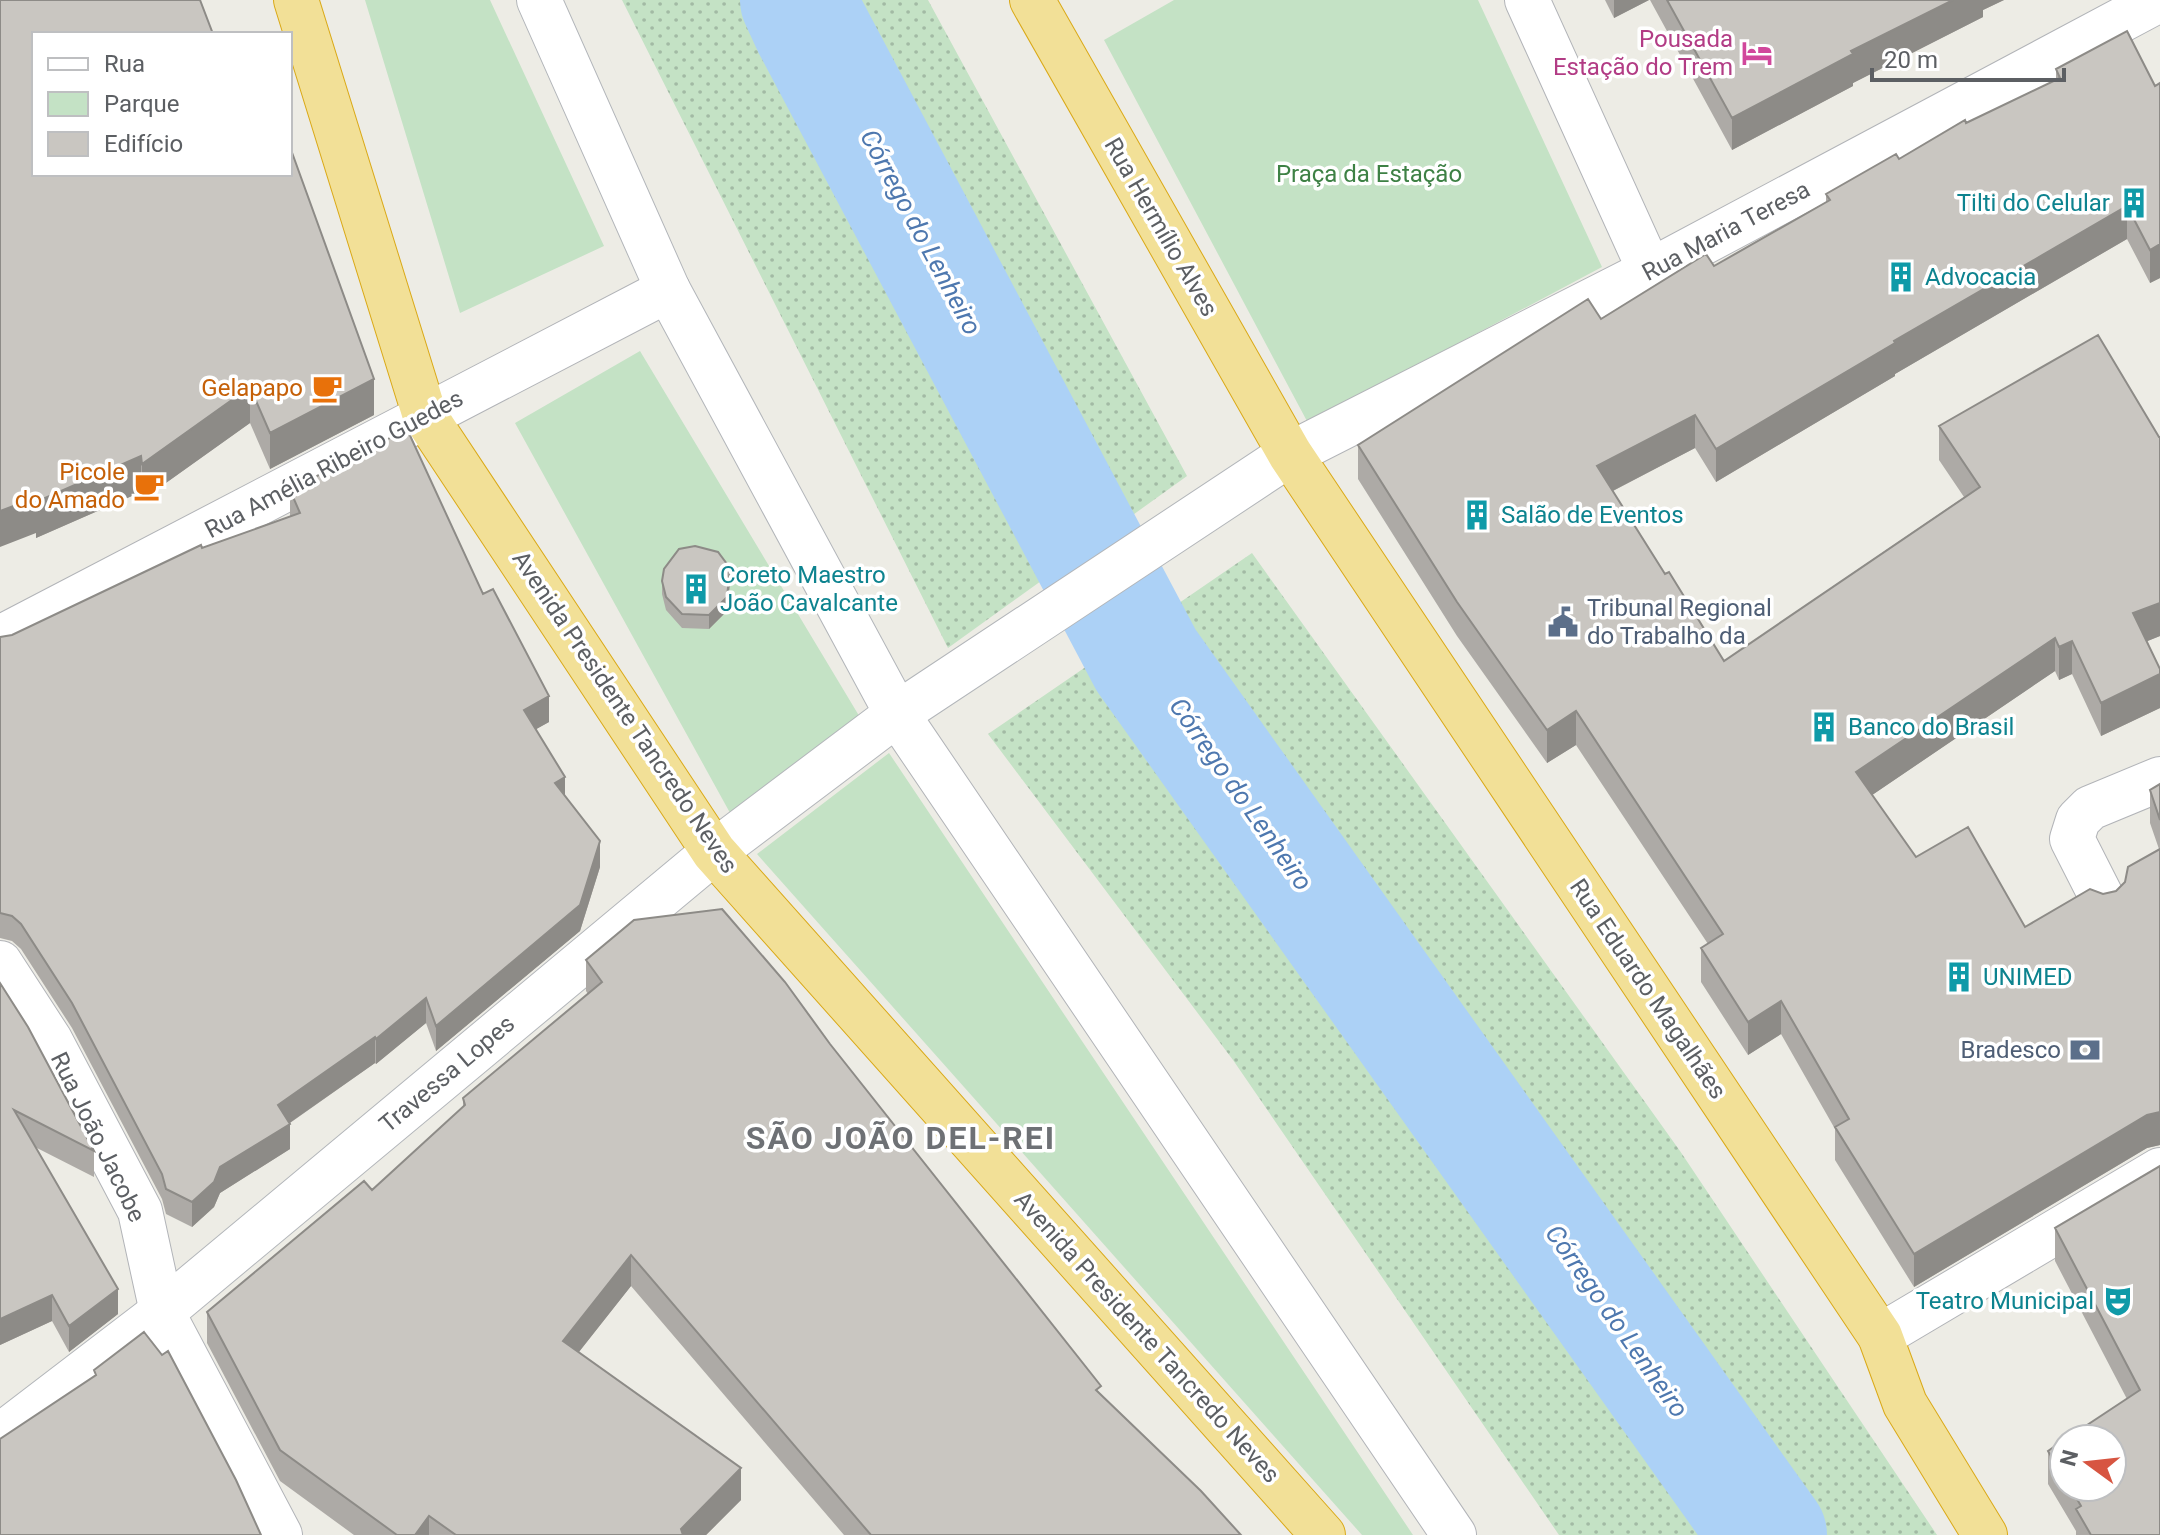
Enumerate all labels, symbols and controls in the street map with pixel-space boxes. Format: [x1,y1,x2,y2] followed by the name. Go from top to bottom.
[1553,25,1733,81] place label: Pousada Estação do Trem
[32,32,292,176] legend
[1872,32,2064,82] scale bar
[1740,36,1774,70] hotel icon: Pousada Estação do Trem
[1884,46,1938,74] text: 20 m
[104,50,145,78] text: Rua
[104,90,180,118] text: Parque
[854,124,988,340] water label: Córrego do Lenheiro
[104,130,183,158] text: Edifício
[1099,133,1223,321] street label: Rua Hermílio Alves
[1276,160,1462,188] park label: Praça da Estação
[1638,175,1814,287] street label: Rua Maria Teresa
[2117,186,2151,220] building icon: Tilti do Celular
[1957,189,2110,217] place label: Tilti do Celular
[1884,260,1918,294] building icon: Advocacia
[1925,263,2036,291] place label: Advocacia
[310,371,344,405] cafe icon: Gelapapo
[201,374,303,402] place label: Gelapapo
[200,384,468,544] street label: Rua Amélia Ribeiro Guedes
[15,458,125,514] place label: Picole do Amado
[132,469,166,503] cafe icon: Picole do Amado
[1460,498,1494,532] building icon: Salão de Eventos
[1501,501,1684,529] place label: Salão de Eventos
[506,546,744,878] street label: Avenida Presidente Tancredo Neves
[720,561,898,617] place label: Coreto Maestro João Cavalcante
[679,572,713,606] building icon: Coreto Maestro João Cavalcante
[1587,594,1772,650] place label: Tribunal Regional do Trabalho da
[1546,605,1580,639] public building icon: Tribunal Regional do Trabalho da
[1163,692,1319,896] water label: Córrego do Lenheiro
[1807,710,1841,744] building icon: Banco do Brasil
[1848,713,2014,741] place label: Banco do Brasil
[1564,874,1732,1104] street label: Rua Eduardo Magalhães
[1942,960,1976,994] building icon: UNIMED
[1983,963,2073,991] place label: UNIMED
[374,1010,520,1138] street label: Travessa Lopes
[2068,1033,2102,1067] bank icon: Bradesco
[1960,1036,2061,1064] place label: Bradesco
[45,1048,151,1226] street label: Rua João Jacobe
[746,1119,1056,1157] district label: SÃO JOÃO DEL-REI
[1009,1186,1285,1488] street label: Avenida Presidente Tancredo Neves
[1539,1219,1695,1423] water label: Córrego do Lenheiro
[2101,1284,2135,1318] theatre icon: Teatro Municipal
[1916,1287,2094,1315] place label: Teatro Municipal
[2048,1423,2128,1503] north arrow
[2055,1447,2083,1469] text: N

